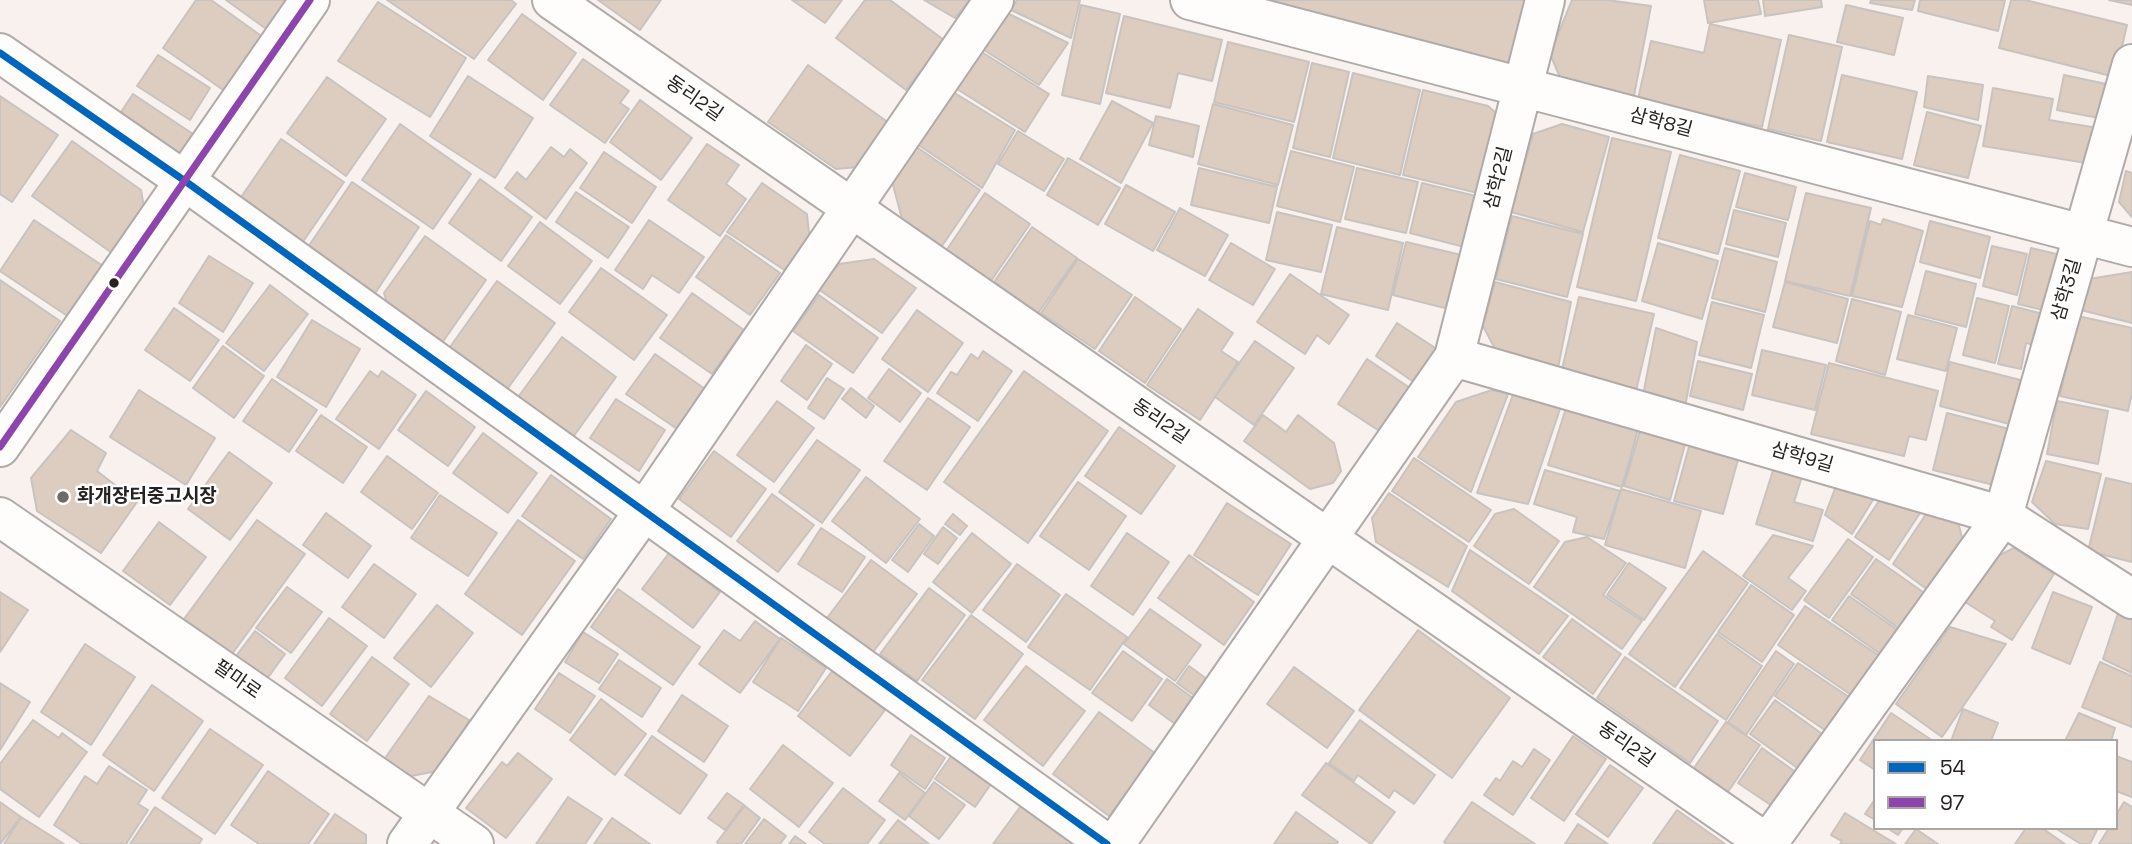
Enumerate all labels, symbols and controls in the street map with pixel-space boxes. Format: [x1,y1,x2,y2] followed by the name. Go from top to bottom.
[661,71,727,127] street label: 동리2길
[1627,104,1695,142] street label: 삼학8길
[1480,144,1518,212] street label: 삼학2길
[2047,256,2087,324] street label: 삼학3길
[107,276,121,290] unlabelled marker
[1127,395,1193,449] street label: 동리2길
[1768,438,1836,478] street label: 삼학9길
[77,486,217,508] place label: 화개장터중고시장
[55,489,71,505] marker: 화개장터중고시장
[209,656,265,704] street label: 팔마로
[1593,717,1659,773] street label: 동리2길
[1873,739,2118,830] legend
[1940,754,1966,781] text: 54
[1940,789,1964,816] text: 97

